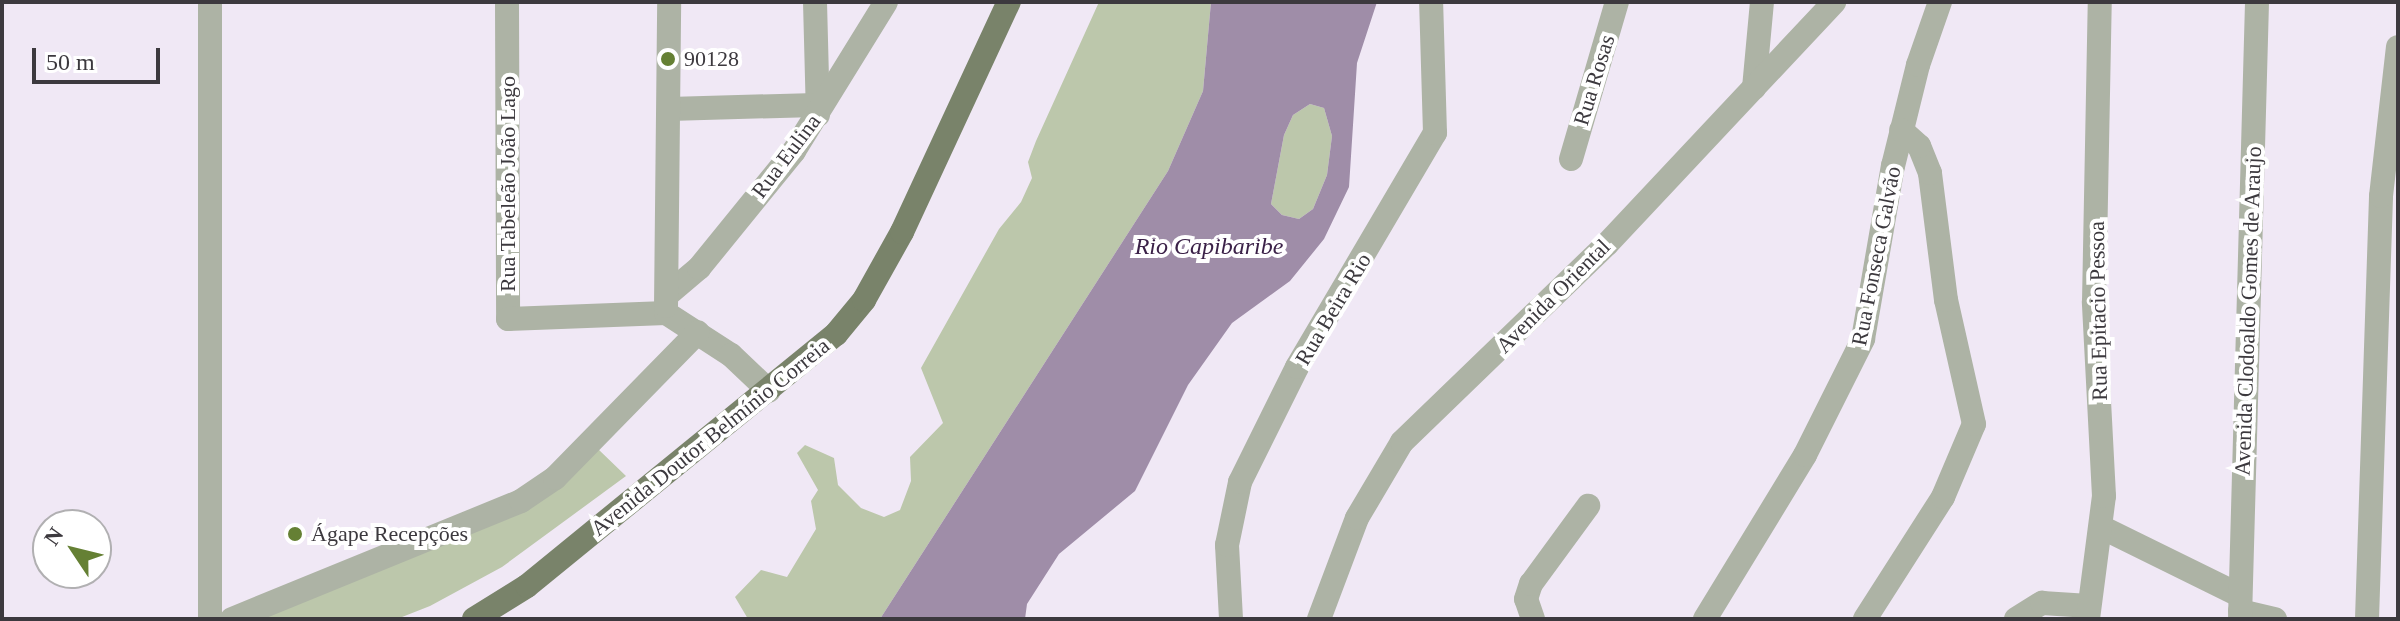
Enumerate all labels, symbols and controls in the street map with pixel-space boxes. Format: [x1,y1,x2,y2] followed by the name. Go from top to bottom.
[1568,31,1620,129] street label: Rua Rosas
[36,32,164,82] scale bar
[684,46,739,72] place label: 90128
[46,49,95,75] text: 50 m
[659,50,677,68] marker: 90128
[495,76,521,292] street label: Rua Tabeleão João Lago
[746,109,826,203] street label: Rua Eulina
[2229,145,2267,477] street label: Avenida Clodoaldo Gomes de Araujo
[1846,164,1906,348] street label: Rua Fonseca Galvão
[2083,221,2113,401] street label: Rua Epitacio Pessoa
[1135,233,1283,261] water label: Rio Capibaribe
[1490,233,1616,359] street label: Avenida Oriental
[1289,248,1377,370] street label: Rua Beira Rio
[585,332,835,542] street label: Avenida Doutor Belmínio Correia
[32,509,112,589] north arrow
[311,521,468,547] place label: Ágape Recepções
[39,522,68,550] text: N
[286,525,304,543] marker: Ágape Recepções

